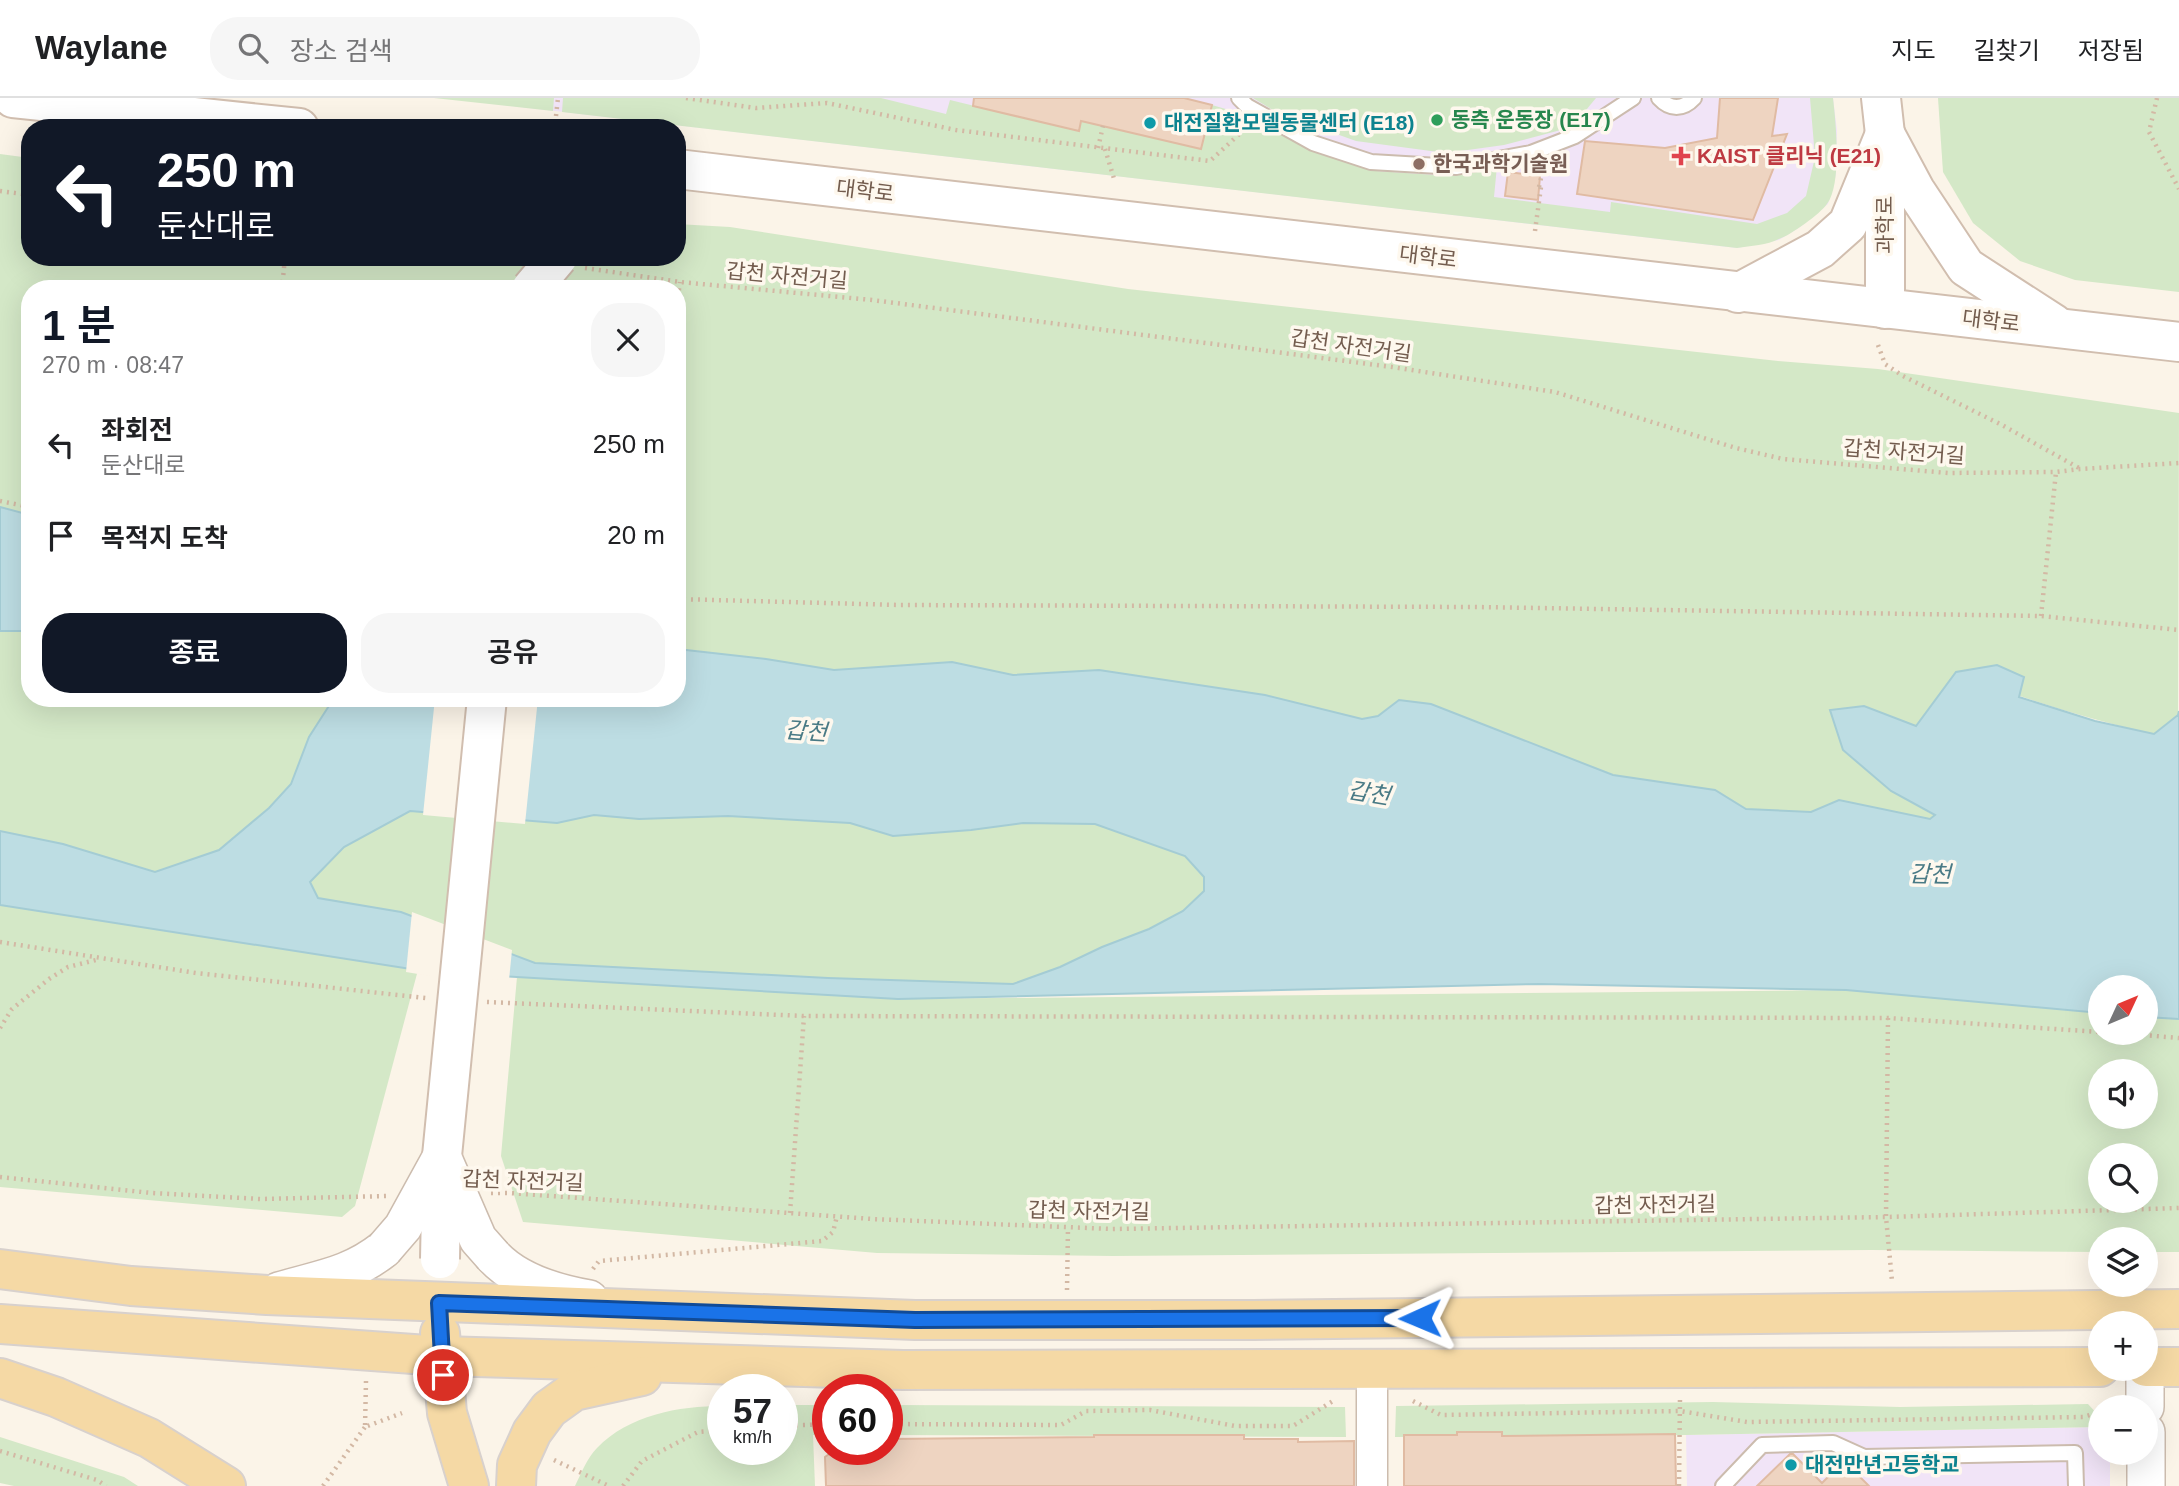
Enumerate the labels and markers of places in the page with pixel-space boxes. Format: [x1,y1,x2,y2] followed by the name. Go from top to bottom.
[1451,108,1611,131] place label: 동측 운동장 (E17)
[1164,111,1414,134] place label: 대전질환모델동물센터 (E18)
[1429,112,1445,128] marker: 동측 운동장 (E17)
[1142,115,1158,131] marker: 대전질환모델동물센터 (E18)
[1697,144,1881,167] place label: KAIST 클리닉 (E21)
[1671,146,1691,166] marker: KAIST 클리닉 (E21)
[1433,152,1568,175] place label: 한국과학기술원
[1411,156,1427,172] marker: 한국과학기술원
[413,1345,473,1405] pin
[1805,1453,1960,1476] place label: 대전만년고등학교
[1783,1457,1799,1473] marker: 대전만년고등학교

